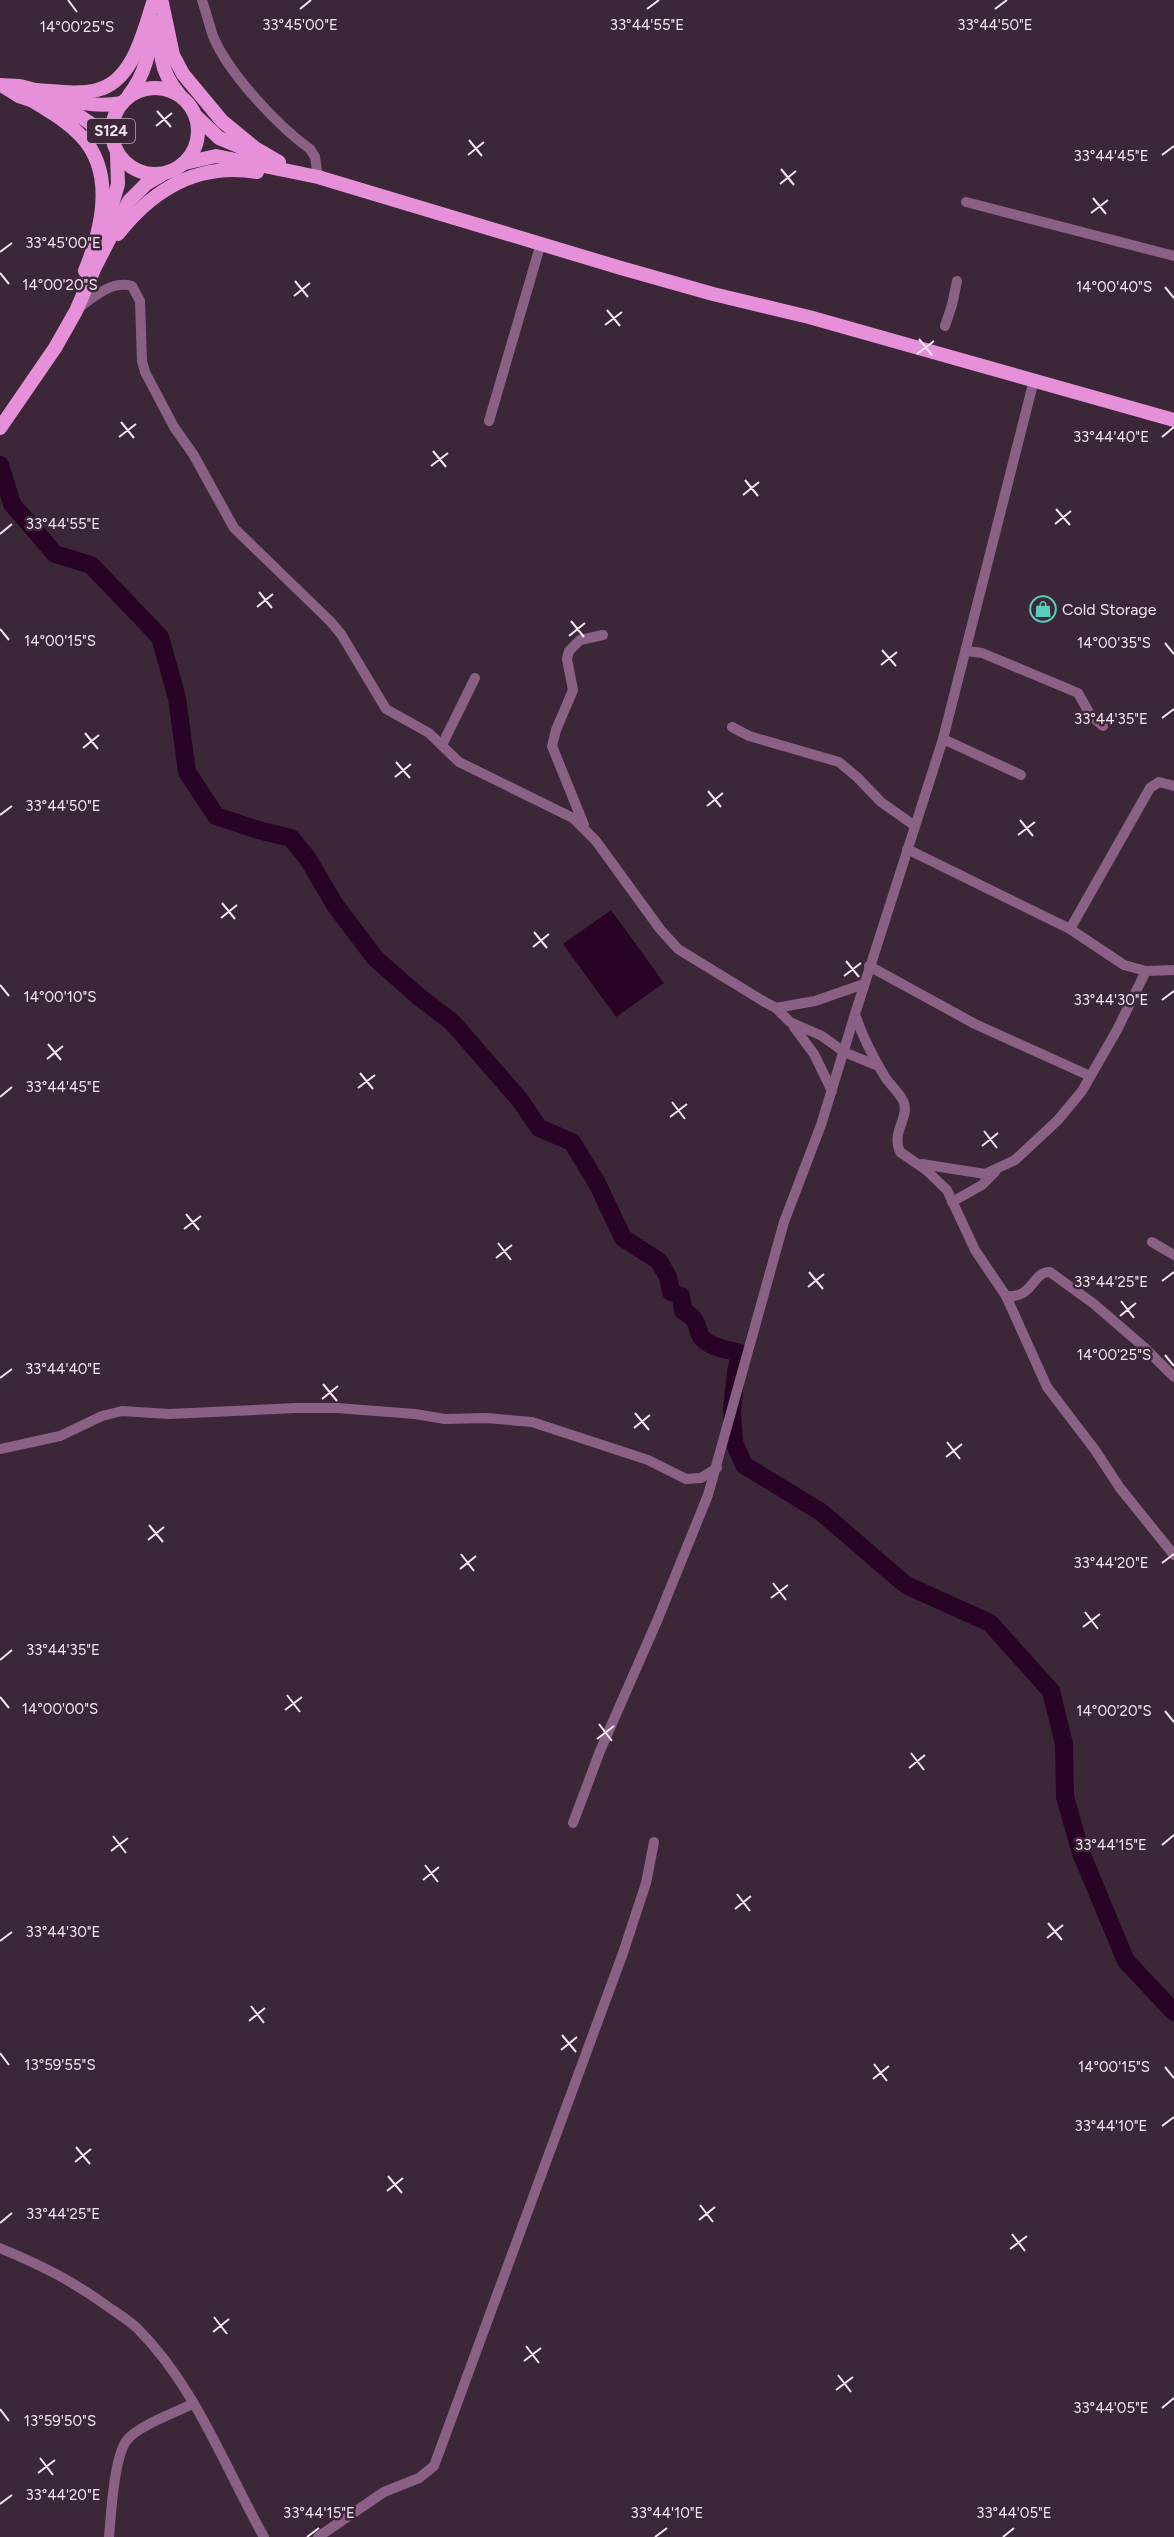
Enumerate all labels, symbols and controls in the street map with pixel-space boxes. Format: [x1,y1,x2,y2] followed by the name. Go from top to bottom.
[262,16,338,34] text: 33°45'00"E
[610,16,684,34] text: 33°44'55"E
[957,16,1033,34] text: 33°44'50"E
[40,18,114,36] text: 14°00'25"S
[87,119,135,143] road number: S124
[1073,147,1149,165] text: 33°44'45"E
[25,234,101,252] text: 33°45'00"E
[22,276,98,294] text: 14°00'20"S
[1076,278,1152,296] text: 14°00'40"S
[1073,428,1149,446] text: 33°44'40"E
[26,515,100,533] text: 33°44'55"E
[1028,594,1058,624] shop icon: Cold Storage
[1062,600,1157,619] place label: Cold Storage
[24,632,96,650] text: 14°00'15"S
[1077,634,1151,652] text: 14°00'35"S
[1074,710,1148,728] text: 33°44'35"E
[25,797,101,815] text: 33°44'50"E
[23,988,97,1006] text: 14°00'10"S
[1074,991,1148,1009] text: 33°44'30"E
[25,1078,101,1096] text: 33°44'45"E
[1074,1273,1148,1291] text: 33°44'25"E
[1077,1346,1151,1364] text: 14°00'25"S
[25,1360,101,1378] text: 33°44'40"E
[1073,1554,1149,1572] text: 33°44'20"E
[26,1641,100,1659] text: 33°44'35"E
[22,1700,98,1718] text: 14°00'00"S
[1076,1702,1152,1720] text: 14°00'20"S
[1075,1836,1147,1854] text: 33°44'15"E
[26,1923,100,1941] text: 33°44'30"E
[24,2056,96,2074] text: 13°59'55"S
[1078,2058,1150,2076] text: 14°00'15"S
[1075,2117,1147,2135] text: 33°44'10"E
[26,2205,100,2223] text: 33°44'25"E
[1073,2399,1149,2417] text: 33°44'05"E
[24,2412,96,2430] text: 13°59'50"S
[25,2486,101,2504] text: 33°44'20"E
[283,2504,355,2522] text: 33°44'15"E
[631,2504,703,2522] text: 33°44'10"E
[976,2504,1052,2522] text: 33°44'05"E

